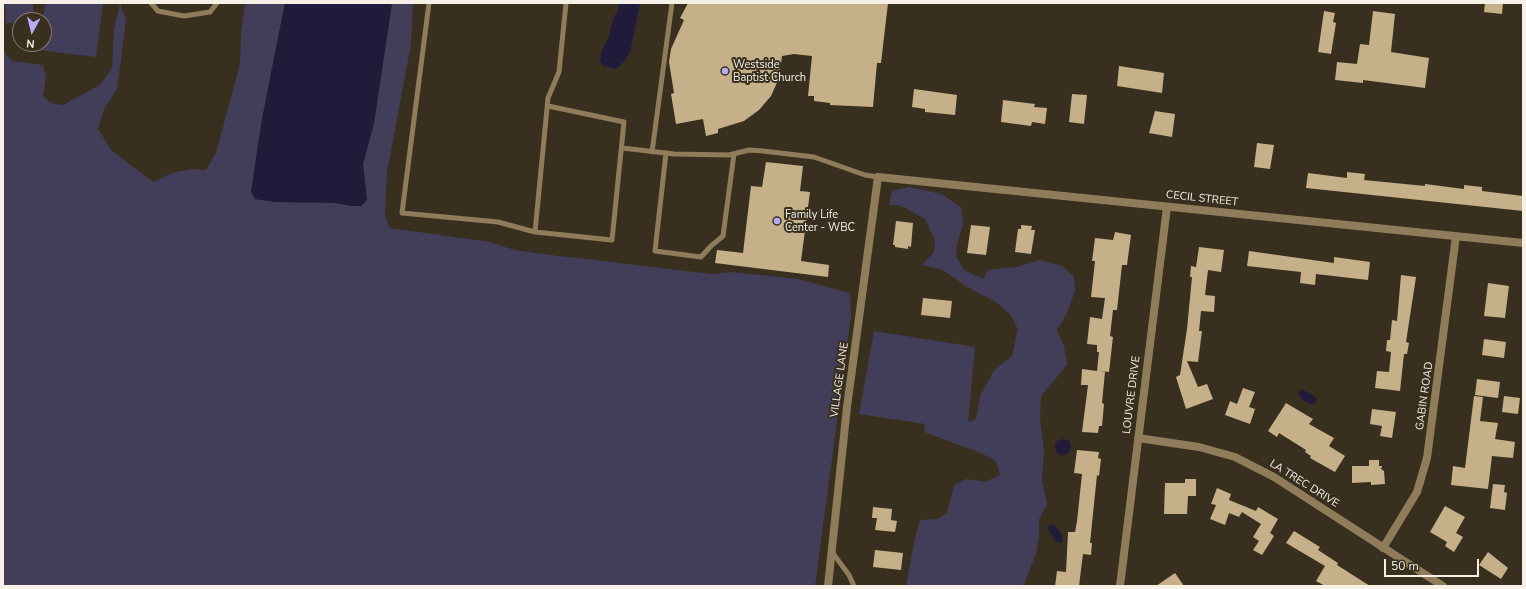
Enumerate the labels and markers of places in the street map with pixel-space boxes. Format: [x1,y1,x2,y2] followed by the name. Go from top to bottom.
[733,58,806,84] place label: Westside Baptist Church
[720,66,730,76] marker: Westside Baptist Church
[785,208,855,234] place label: Family Life Center - WBC
[772,216,782,226] marker: Family Life Center - WBC

